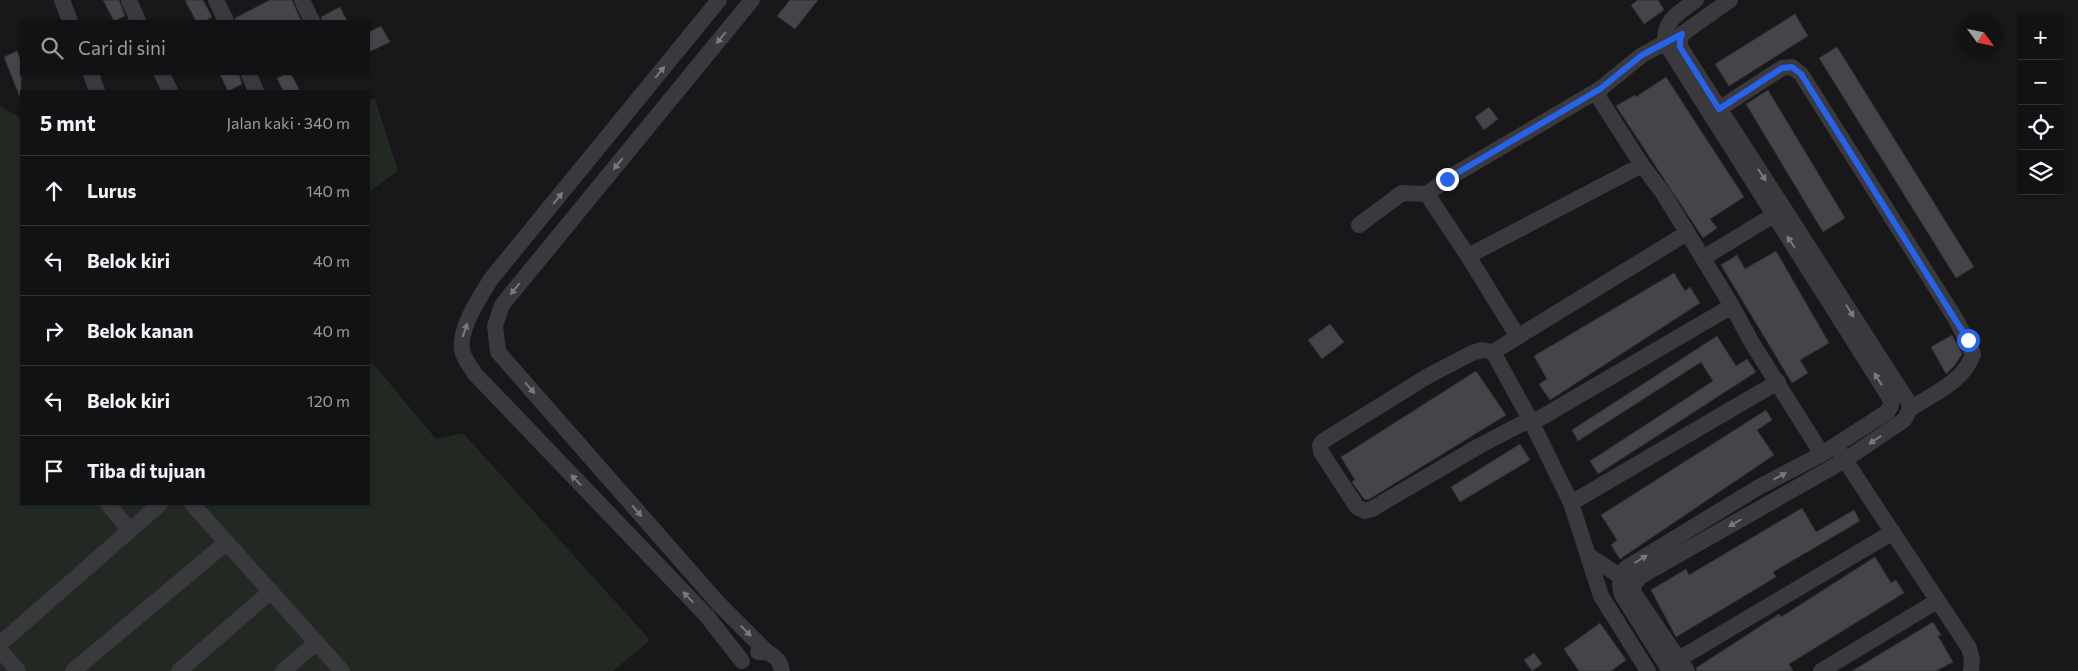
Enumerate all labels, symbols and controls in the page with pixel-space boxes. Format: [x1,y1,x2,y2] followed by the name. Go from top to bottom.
[1958,15,2003,60] north arrow
[2018,15,2063,195] map controls
[2018,15,2063,60] button: +
[20,20,370,75] search box
[716,31,727,44] one-way arrow
[38,34,66,62] icon: search
[78,36,166,59] text: Cari di sini
[2018,60,2063,105] button: −
[655,65,666,78] one-way arrow
[2018,105,2063,150] button: locate
[40,110,96,135] text: 5 mnt
[226,113,350,132] text: Jalan kaki · 340 m
[2018,150,2063,195] button: layers
[613,157,624,170] one-way arrow
[1436,168,1459,191] route end
[1757,168,1766,182] one-way arrow
[40,177,68,205] icon: ahead
[87,179,136,202] text: Lurus
[306,181,350,200] text: 140 m
[552,191,563,204] one-way arrow
[1786,235,1795,249] one-way arrow
[40,247,68,275] icon: left
[87,249,170,272] text: Belok kiri
[313,251,350,270] text: 40 m
[509,282,520,295] one-way arrow
[1845,305,1855,318] one-way arrow
[40,317,68,345] icon: right
[87,319,194,342] text: Belok kanan
[313,321,350,340] text: 40 m
[461,322,469,337] one-way arrow
[1957,329,1980,352] route start
[1873,372,1883,386] one-way arrow
[524,382,536,394] one-way arrow
[40,387,68,415] icon: left
[87,389,170,412] text: Belok kiri
[307,391,350,410] text: 120 m
[1868,435,1882,445] one-way arrow
[40,457,68,485] icon: arrive
[87,459,205,482] text: Tiba di tujuan
[1773,472,1787,480] one-way arrow
[570,474,582,486] one-way arrow
[631,504,643,516] one-way arrow
[1729,518,1742,527] one-way arrow
[1634,555,1647,564] one-way arrow
[682,591,694,603] one-way arrow
[740,625,752,637] one-way arrow

